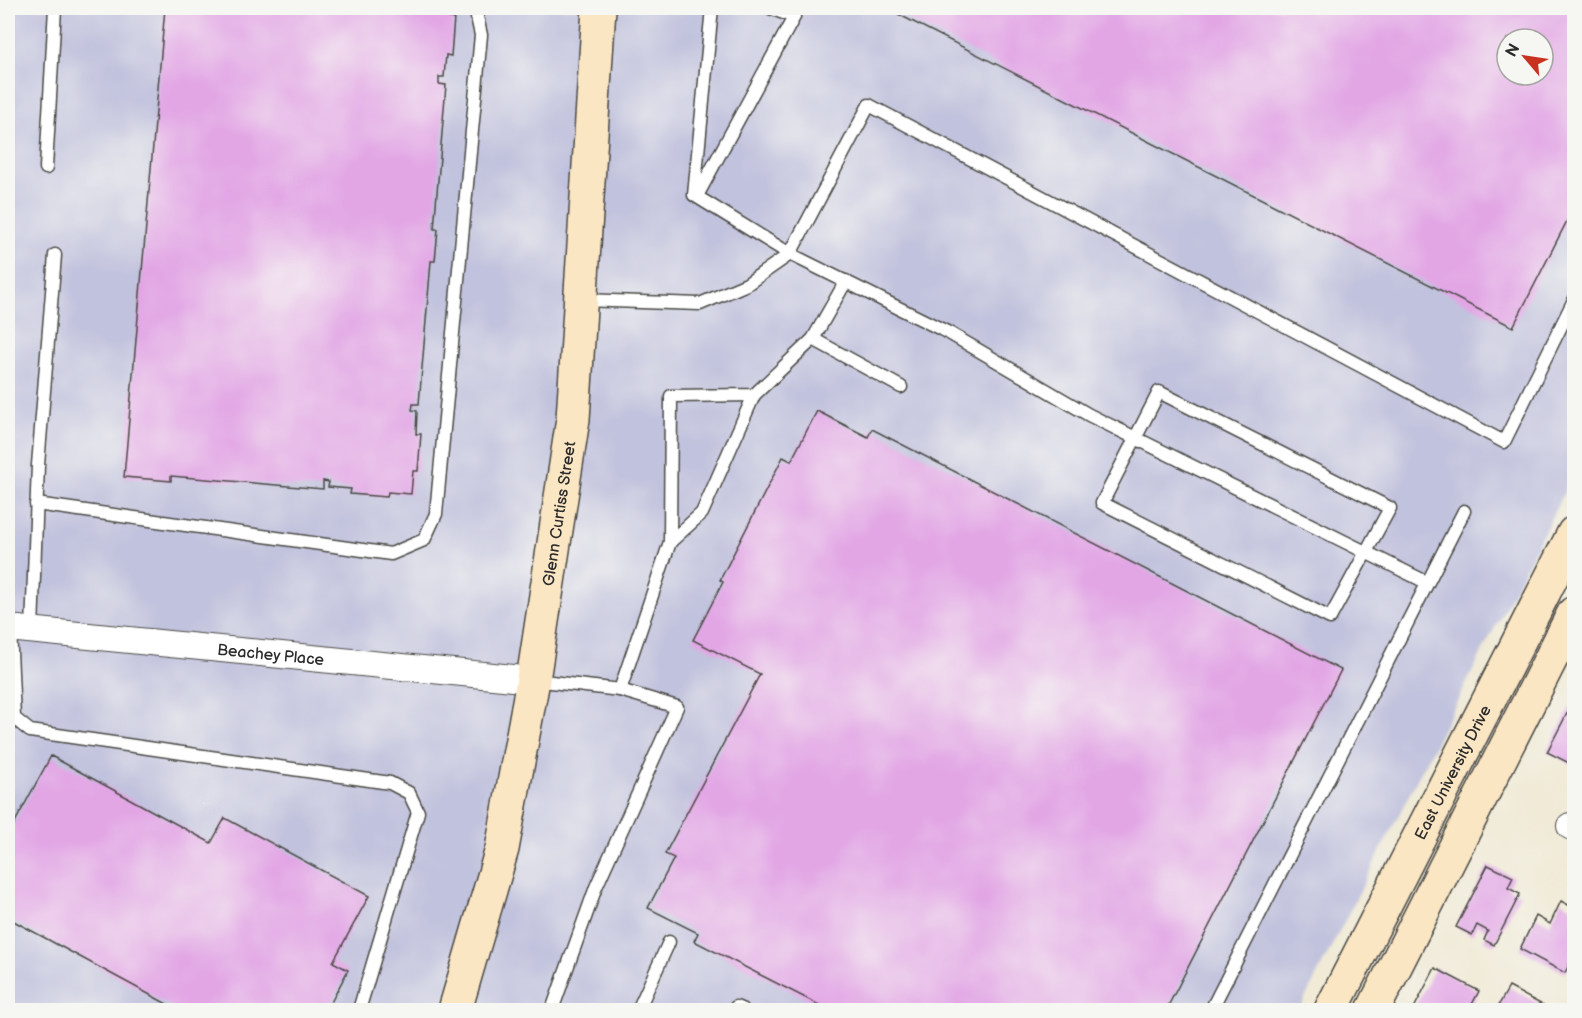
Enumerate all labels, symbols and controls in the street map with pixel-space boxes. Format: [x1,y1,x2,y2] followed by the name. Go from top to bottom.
[1495,27,1555,87] north arrow
[1502,41,1524,60] text: N
[540,440,580,587] street label: Glenn Curtiss Street
[216,641,325,670] street label: Beachey Place
[1411,702,1496,843] street label: East University Drive

